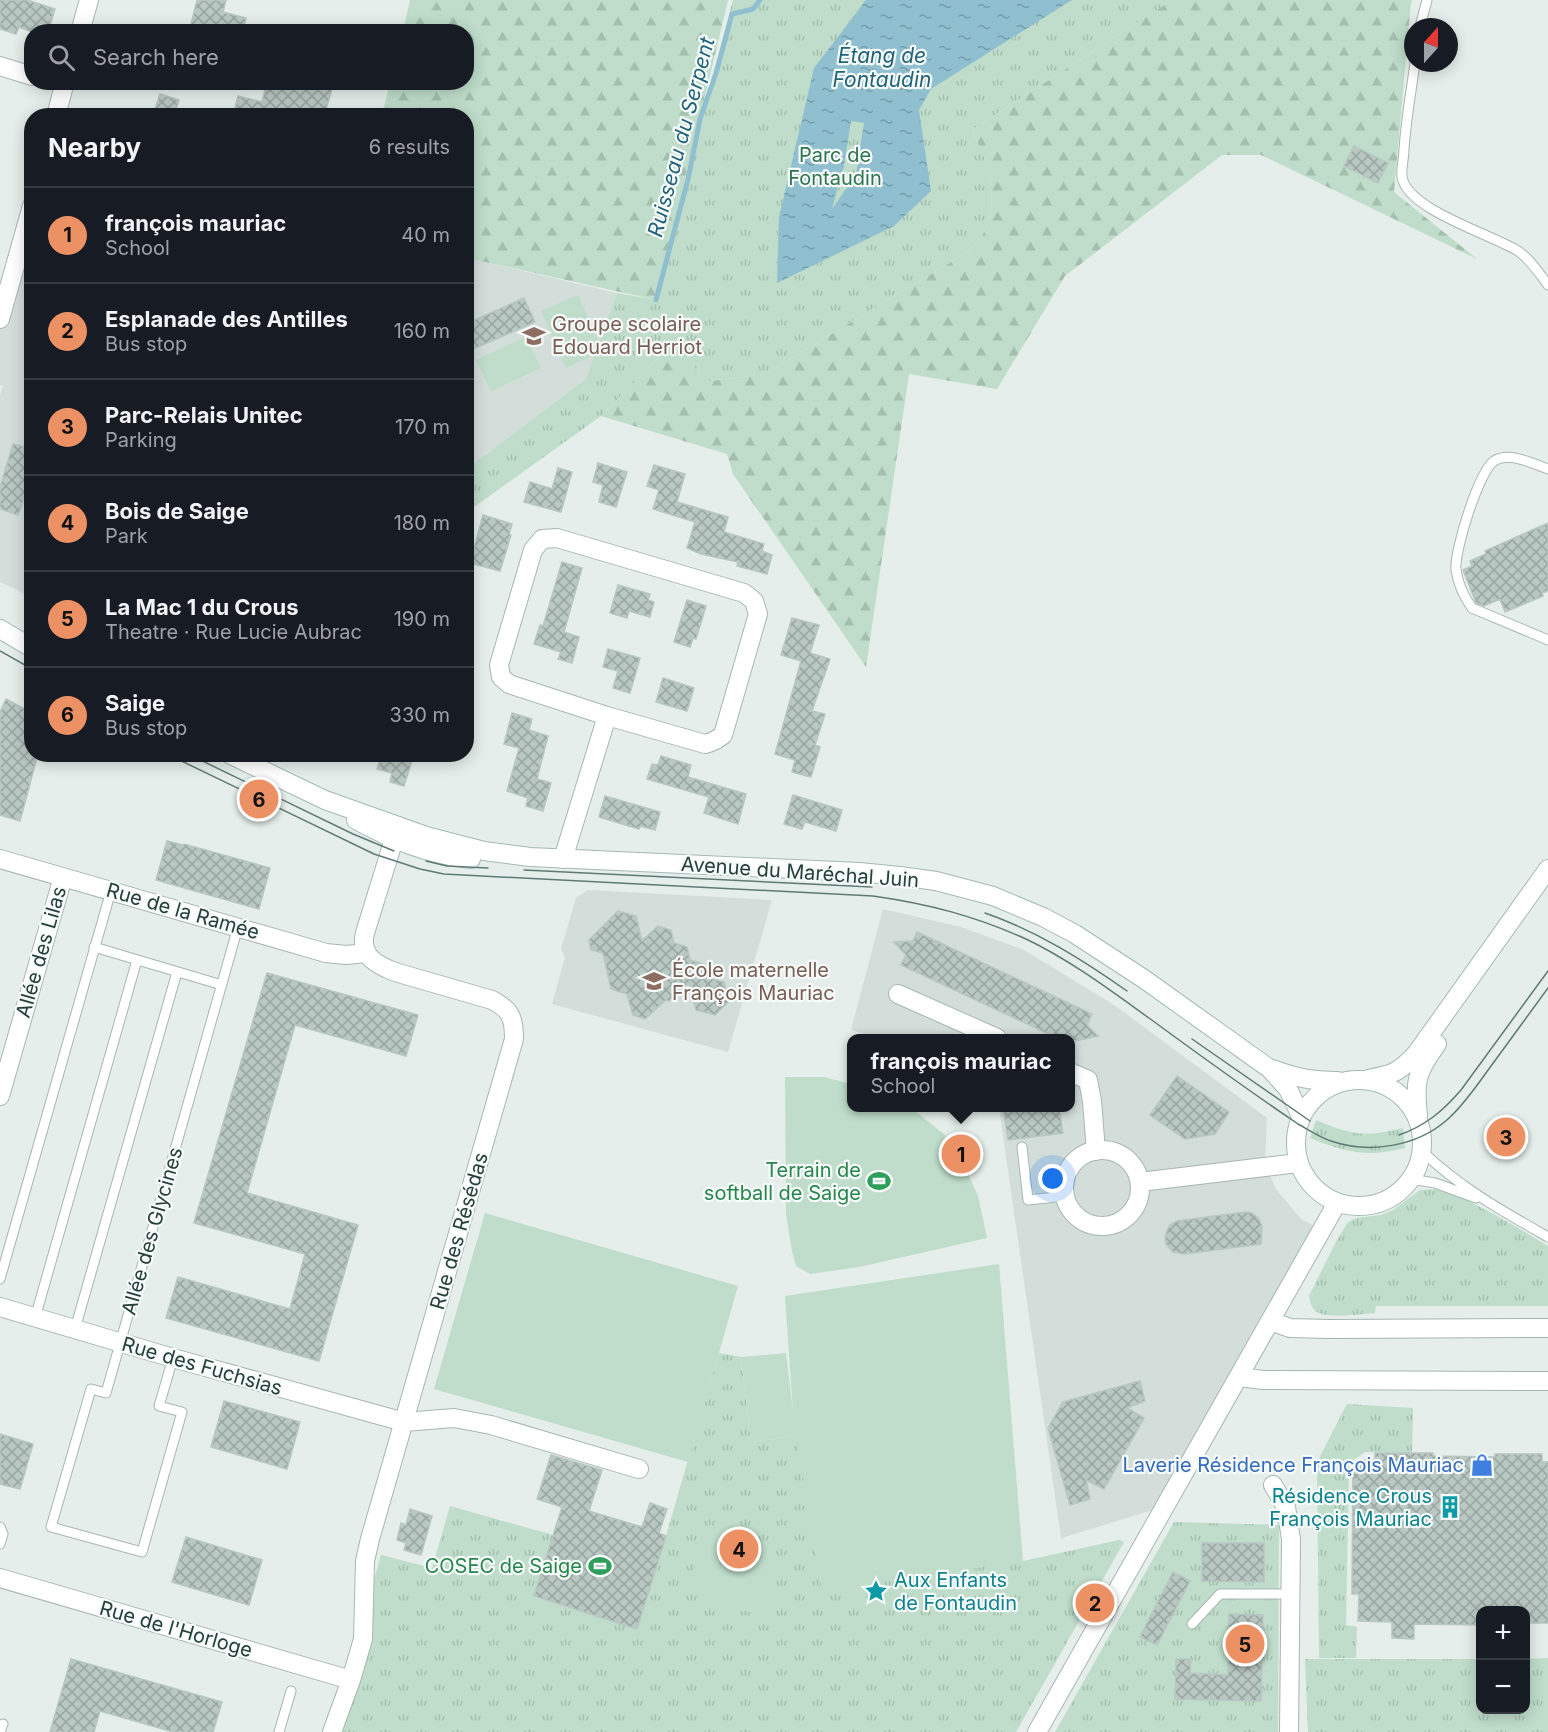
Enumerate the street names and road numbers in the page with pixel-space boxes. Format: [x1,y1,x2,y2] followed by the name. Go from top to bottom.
[680,852,920,892] street label: Avenue du Maréchal Juin
[104,878,262,944] street label: Rue de la Ramée
[11,884,71,1020] street label: Allée des Lilas
[117,1144,187,1318] street label: Allée des Glycines
[425,1150,493,1312] street label: Rue des Résédas
[119,1332,285,1400] street label: Rue des Fuchsias
[97,1596,255,1662] street label: Rue de l'Horloge

